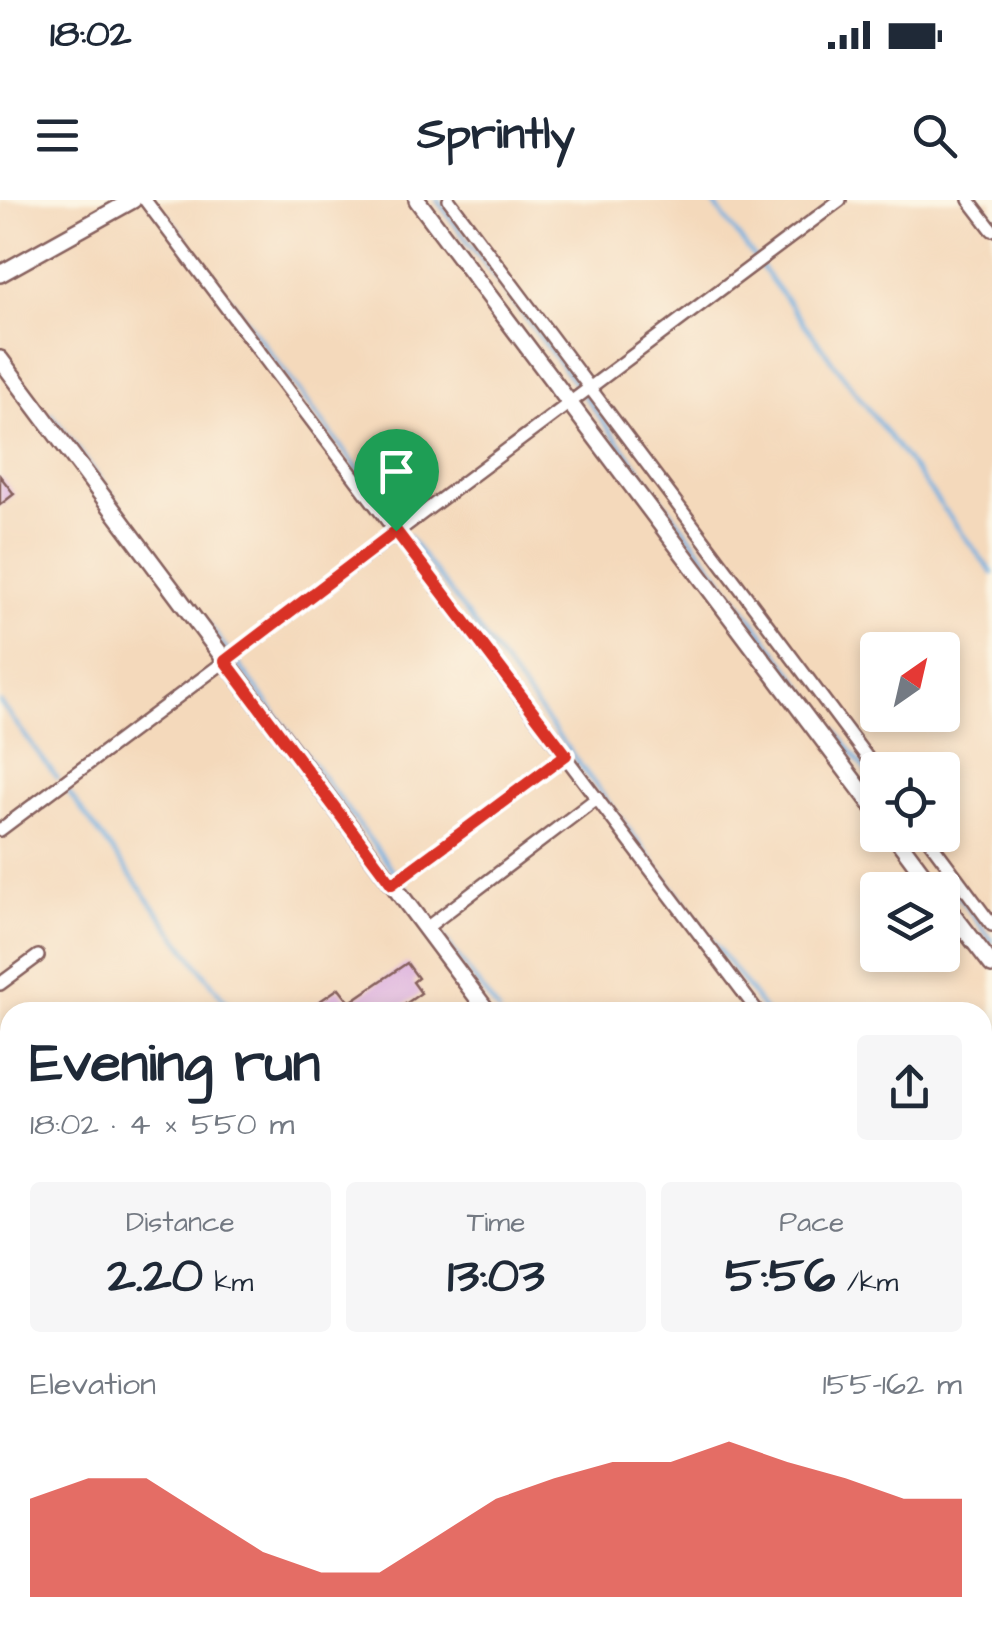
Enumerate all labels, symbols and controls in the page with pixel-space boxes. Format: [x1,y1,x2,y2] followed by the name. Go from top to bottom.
[50,9,132,61] text: 18:02
[417,104,575,166] text: Sprintly
[30,108,85,163] icon: menu
[907,108,962,163] icon: search
[354,429,439,532] pin
[369,444,424,499] icon: arrive
[860,632,960,732] north arrow
[860,632,960,972] map controls
[860,752,960,852] button: locate
[860,872,960,972] button: layers
[30,1026,320,1102] text: Evening run
[857,1035,962,1140] button: share
[30,1102,295,1147] text: 18:02 · 4 × 550 m
[126,1203,235,1242] text: Distance
[467,1203,525,1242] text: Time
[779,1203,844,1242] text: Pace
[107,1242,203,1311] text: 2.20
[447,1242,545,1311] text: 13:03
[725,1242,835,1311] text: 5:56
[203,1263,253,1302] text: km
[835,1263,898,1302] text: /km
[30,1362,156,1407] text: Elevation
[822,1362,962,1407] text: 155–162 m

